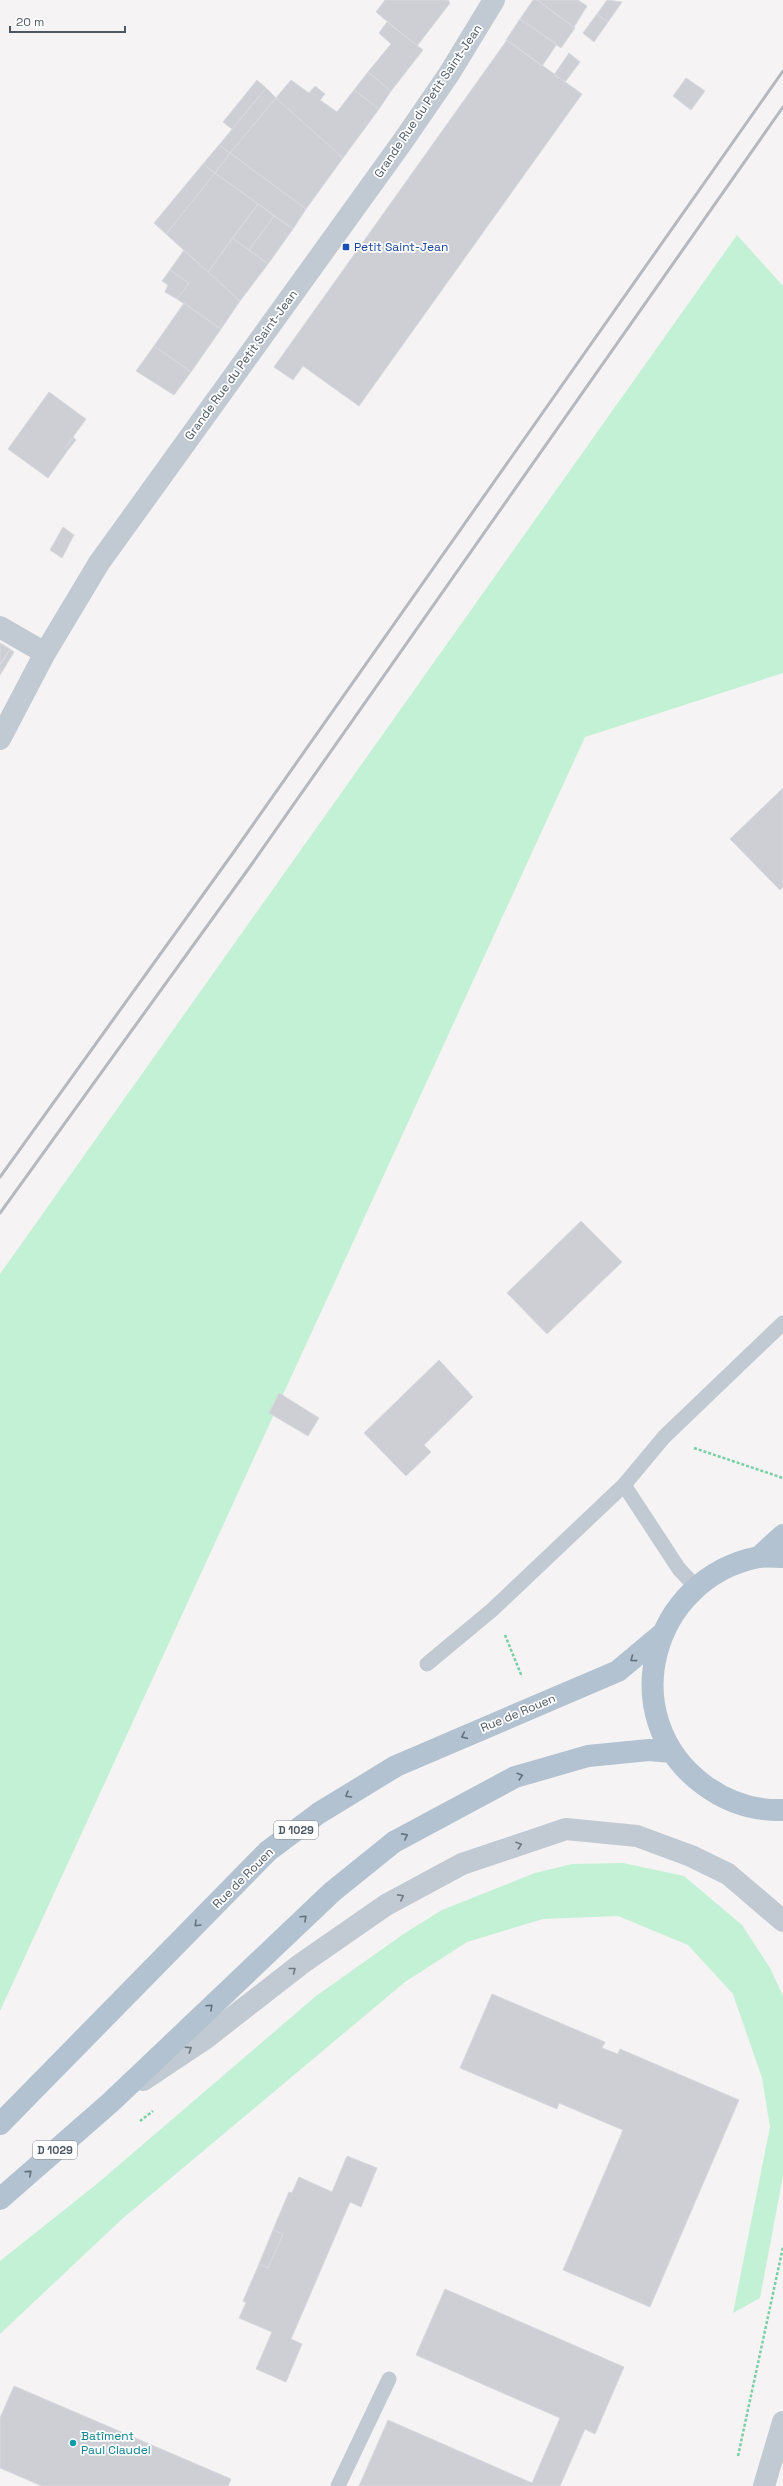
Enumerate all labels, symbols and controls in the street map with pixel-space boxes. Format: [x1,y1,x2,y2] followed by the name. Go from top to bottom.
[10,8,125,34] scale bar
[16,14,44,30] text: 20 m
[370,21,486,181] street label: Grande Rue du Petit Saint-Jean
[354,239,448,255] place label: Petit Saint-Jean
[341,242,351,252] marker: Petit Saint-Jean
[181,287,301,443] street label: Grande Rue du Petit Saint-Jean
[630,1655,637,1662] one-way arrow
[478,1690,558,1736] street label: Rue de Rouen
[461,1731,468,1739] one-way arrow
[516,1772,523,1781] one-way arrow
[345,1791,352,1798] one-way arrow
[274,1821,318,1839] road number: D 1029
[401,1833,408,1841] one-way arrow
[515,1841,522,1849] one-way arrow
[209,1844,277,1912] street label: Rue de Rouen
[396,1895,404,1902] one-way arrow
[299,1915,307,1923] one-way arrow
[194,1919,202,1927] one-way arrow
[288,1968,295,1975] one-way arrow
[205,2005,213,2012] one-way arrow
[185,2047,192,2054] one-way arrow
[33,2141,77,2159] road number: D 1029
[25,2171,32,2178] one-way arrow
[81,2428,151,2458] place label: Batîment Paul Claudel
[68,2438,78,2448] marker: Batîment Paul Claudel

